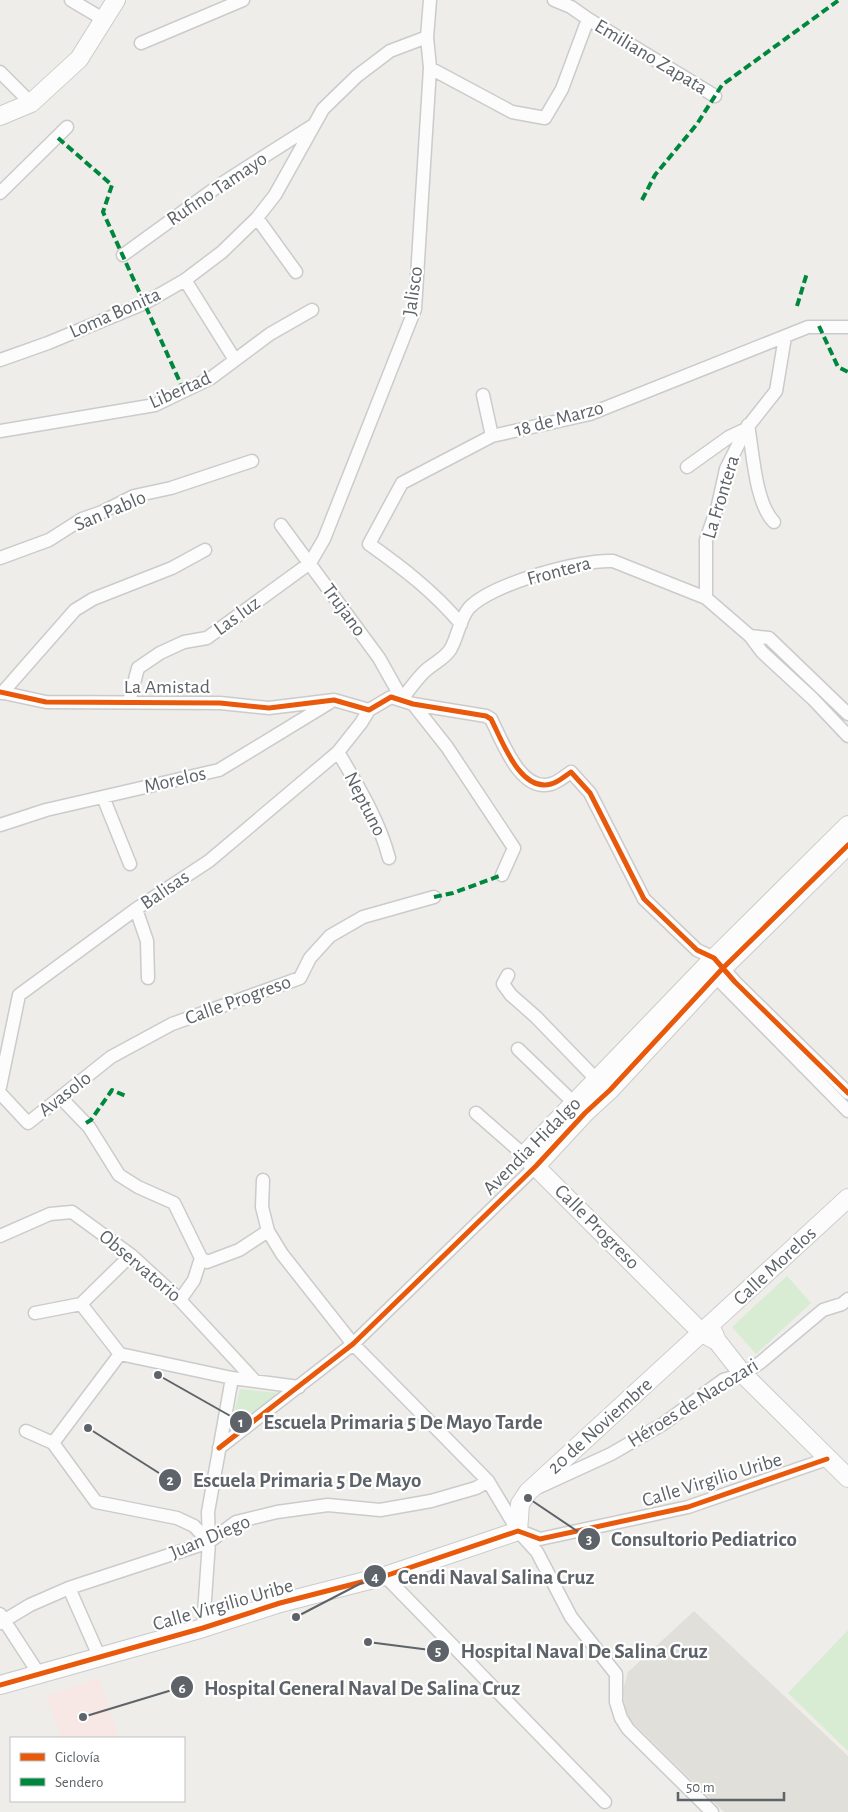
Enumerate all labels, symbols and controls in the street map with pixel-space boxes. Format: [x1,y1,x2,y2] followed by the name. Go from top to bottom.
[591,16,711,98] street label: Emiliano Zapata
[163,148,271,230] street label: Rufino Tamayo
[400,265,426,317] street label: Jalisco
[67,284,163,342] street label: Loma Bonita
[146,368,214,412] street label: Libertad
[512,398,606,440] street label: 18 de Marzo
[699,453,743,541] street label: La Frontera
[71,487,149,535] street label: San Pablo
[525,553,593,589] street label: Frontera
[318,580,370,640] street label: Trujano
[210,593,264,639] street label: Las luz
[124,677,210,697] street label: La Amistad
[142,763,208,797] street label: Morelos
[340,769,390,839] street label: Neptuno
[137,867,193,913] street label: Balisas
[182,972,294,1028] street label: Calle Progreso
[35,1067,95,1121] street label: Avasolo
[479,1093,585,1199] street label: Avendia Hidalgo
[551,1181,643,1273] street label: Calle Progreso
[730,1223,820,1309] street label: Calle Morelos
[95,1226,185,1306] street label: Observatorio
[624,1355,762,1451] street label: Héroes de Nacozari
[544,1374,656,1478] street label: 20 de Noviembre
[228,1404,553,1440] callout: Escuela Primaria 5 De Mayo Tarde
[263,1412,543,1433] text: Escuela Primaria 5 De Mayo Tarde
[238,1415,244,1430] text: 1
[640,1449,784,1511] street label: Calle Virgilio Uribe
[157,1462,431,1498] callout: Escuela Primaria 5 De Mayo
[193,1470,421,1491] text: Escuela Primaria 5 De Mayo
[166,1473,174,1488] text: 2
[167,1511,253,1563] street label: Juan Diego
[576,1521,807,1557] callout: Consultorio Pediatrico
[611,1529,797,1550] text: Consultorio Pediatrico
[586,1532,592,1547] text: 3
[362,1558,604,1594] callout: Cendi Naval Salina Cruz
[398,1567,594,1588] text: Cendi Naval Salina Cruz
[371,1570,379,1585] text: 4
[151,1575,295,1635] street label: Calle Virgilio Uribe
[425,1633,717,1669] callout: Hospital Naval De Salina Cruz
[460,1641,708,1662] text: Hospital Naval De Salina Cruz
[435,1644,441,1659] text: 5
[169,1669,531,1705] callout: Hospital General Naval De Salina Cruz
[204,1678,520,1699] text: Hospital General Naval De Salina Cruz
[178,1681,186,1696] text: 6
[10,1737,185,1802] legend
[55,1750,100,1765] text: Ciclovía
[678,1770,784,1802] scale bar
[55,1775,103,1790] text: Sendero
[686,1780,715,1795] text: 50 m

